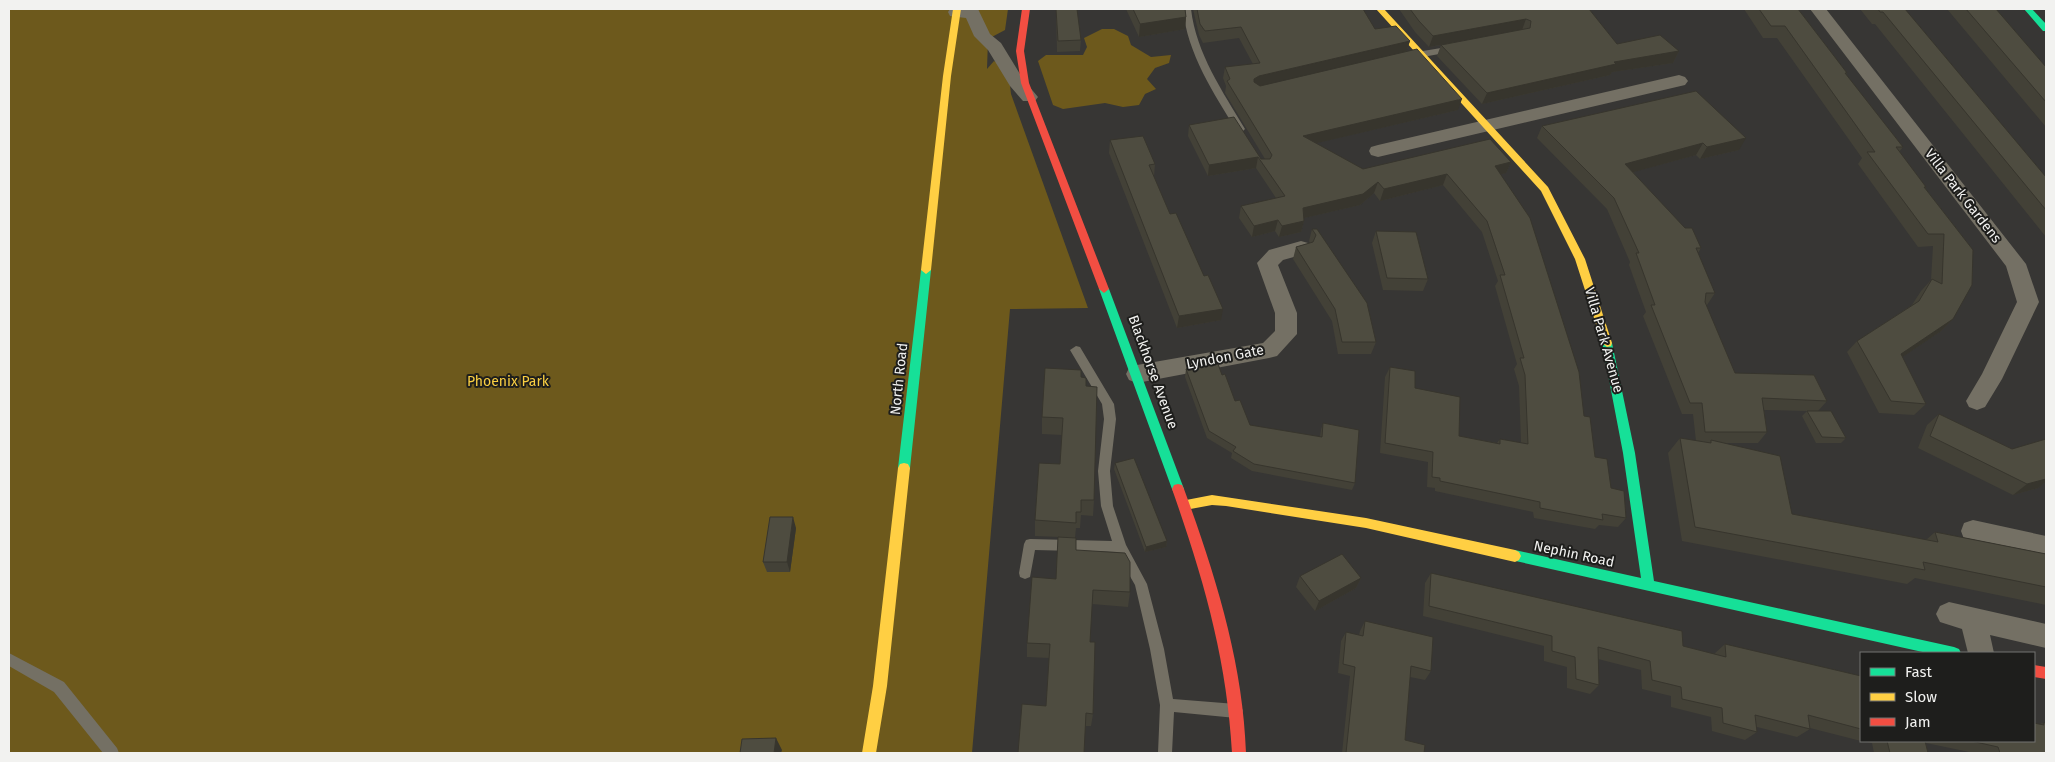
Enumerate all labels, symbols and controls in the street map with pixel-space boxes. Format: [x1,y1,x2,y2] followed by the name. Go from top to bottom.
[1921,146,2005,247] street label: Villa Park Gardens
[1581,285,1627,395] street label: Villa Park Avenue
[1124,313,1182,431] street label: Blackhorse Avenue
[1185,341,1265,373] street label: Lyndon Gate
[887,342,911,416] street label: North Road
[467,373,550,390] park label: Phoenix Park
[1532,537,1616,571] street label: Nephin Road
[1860,652,2035,742] legend
[1905,663,1932,681] text: Fast
[1905,688,1937,706] text: Slow
[1905,713,1931,731] text: Jam

